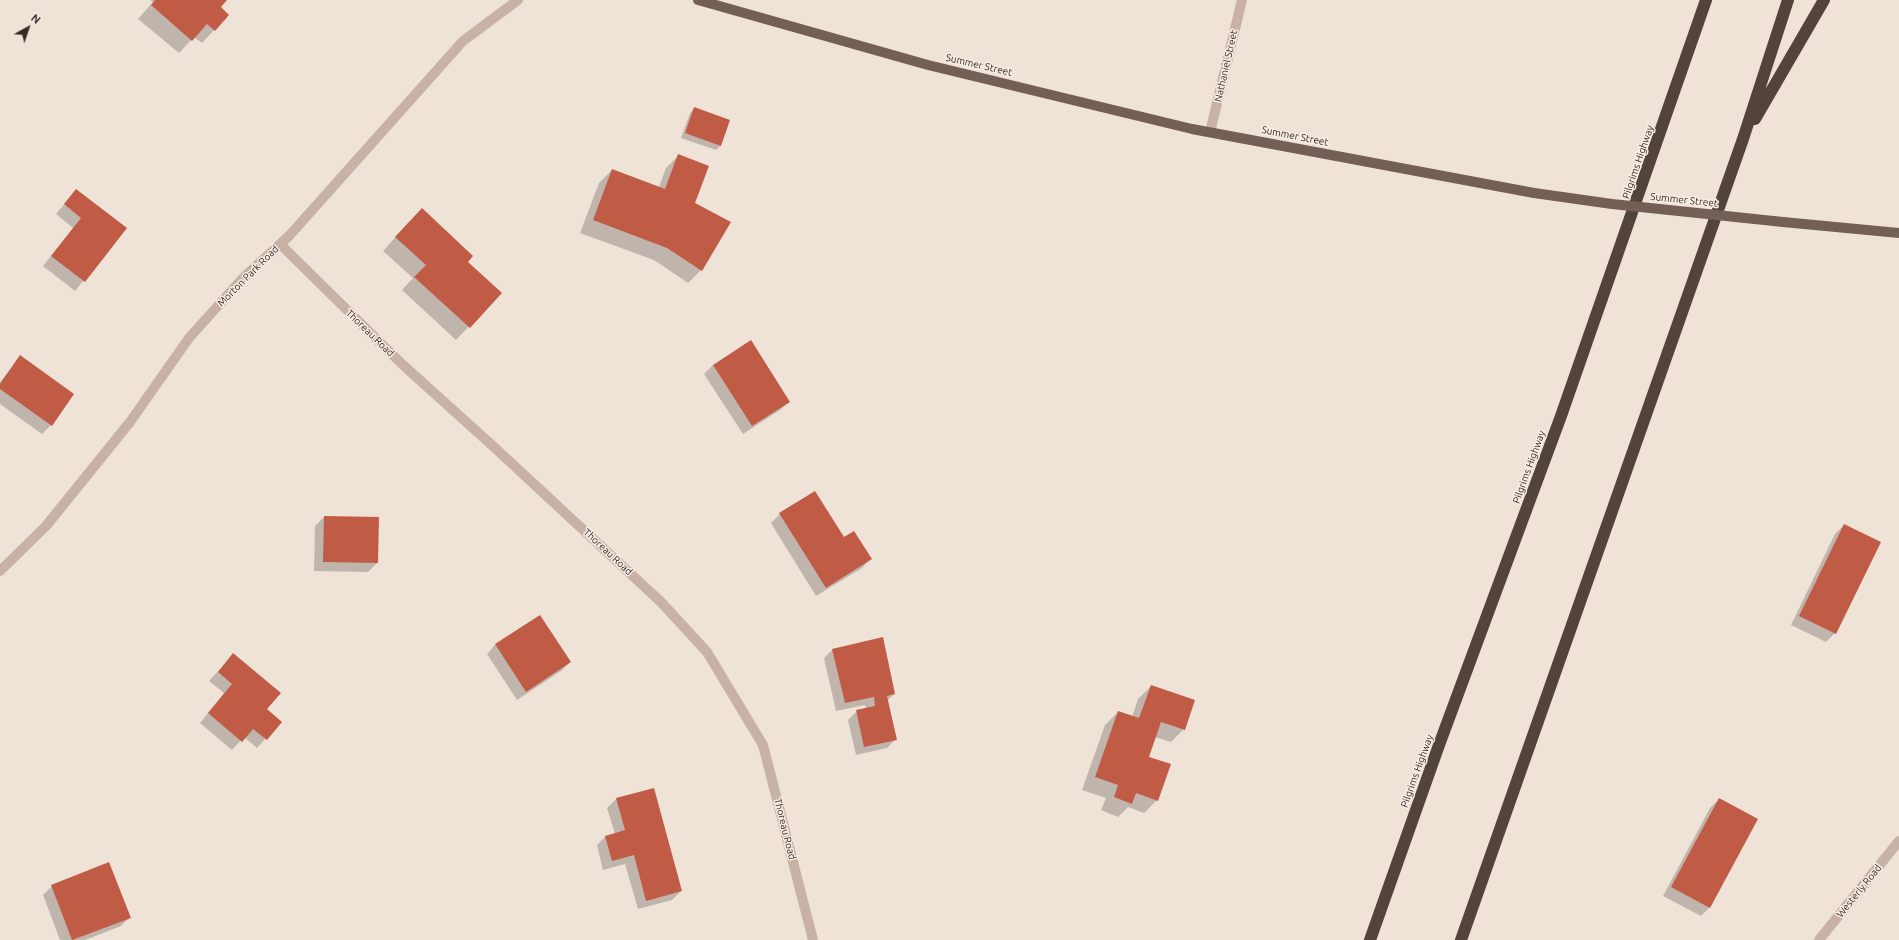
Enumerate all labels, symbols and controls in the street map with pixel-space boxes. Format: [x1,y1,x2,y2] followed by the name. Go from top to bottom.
[8,8,48,48] north arrow
[29,12,43,26] text: N
[1212,29,1240,103] street label: Nathaniel Street
[945,52,1013,78] street label: Summer Street
[1261,124,1329,148] street label: Summer Street
[1620,124,1656,200] street label: Pilgrims Highway
[1650,190,1718,210] street label: Summer Street
[215,243,281,309] street label: Morton Park Road
[343,307,397,359] street label: Thoreau Road
[1510,429,1548,505] street label: Pilgrims Highway
[581,526,635,578] street label: Thoreau Road
[1398,733,1436,809] street label: Pilgrims Highway
[772,797,798,861] street label: Thoreau Road
[1834,862,1884,920] street label: Westerly Road

